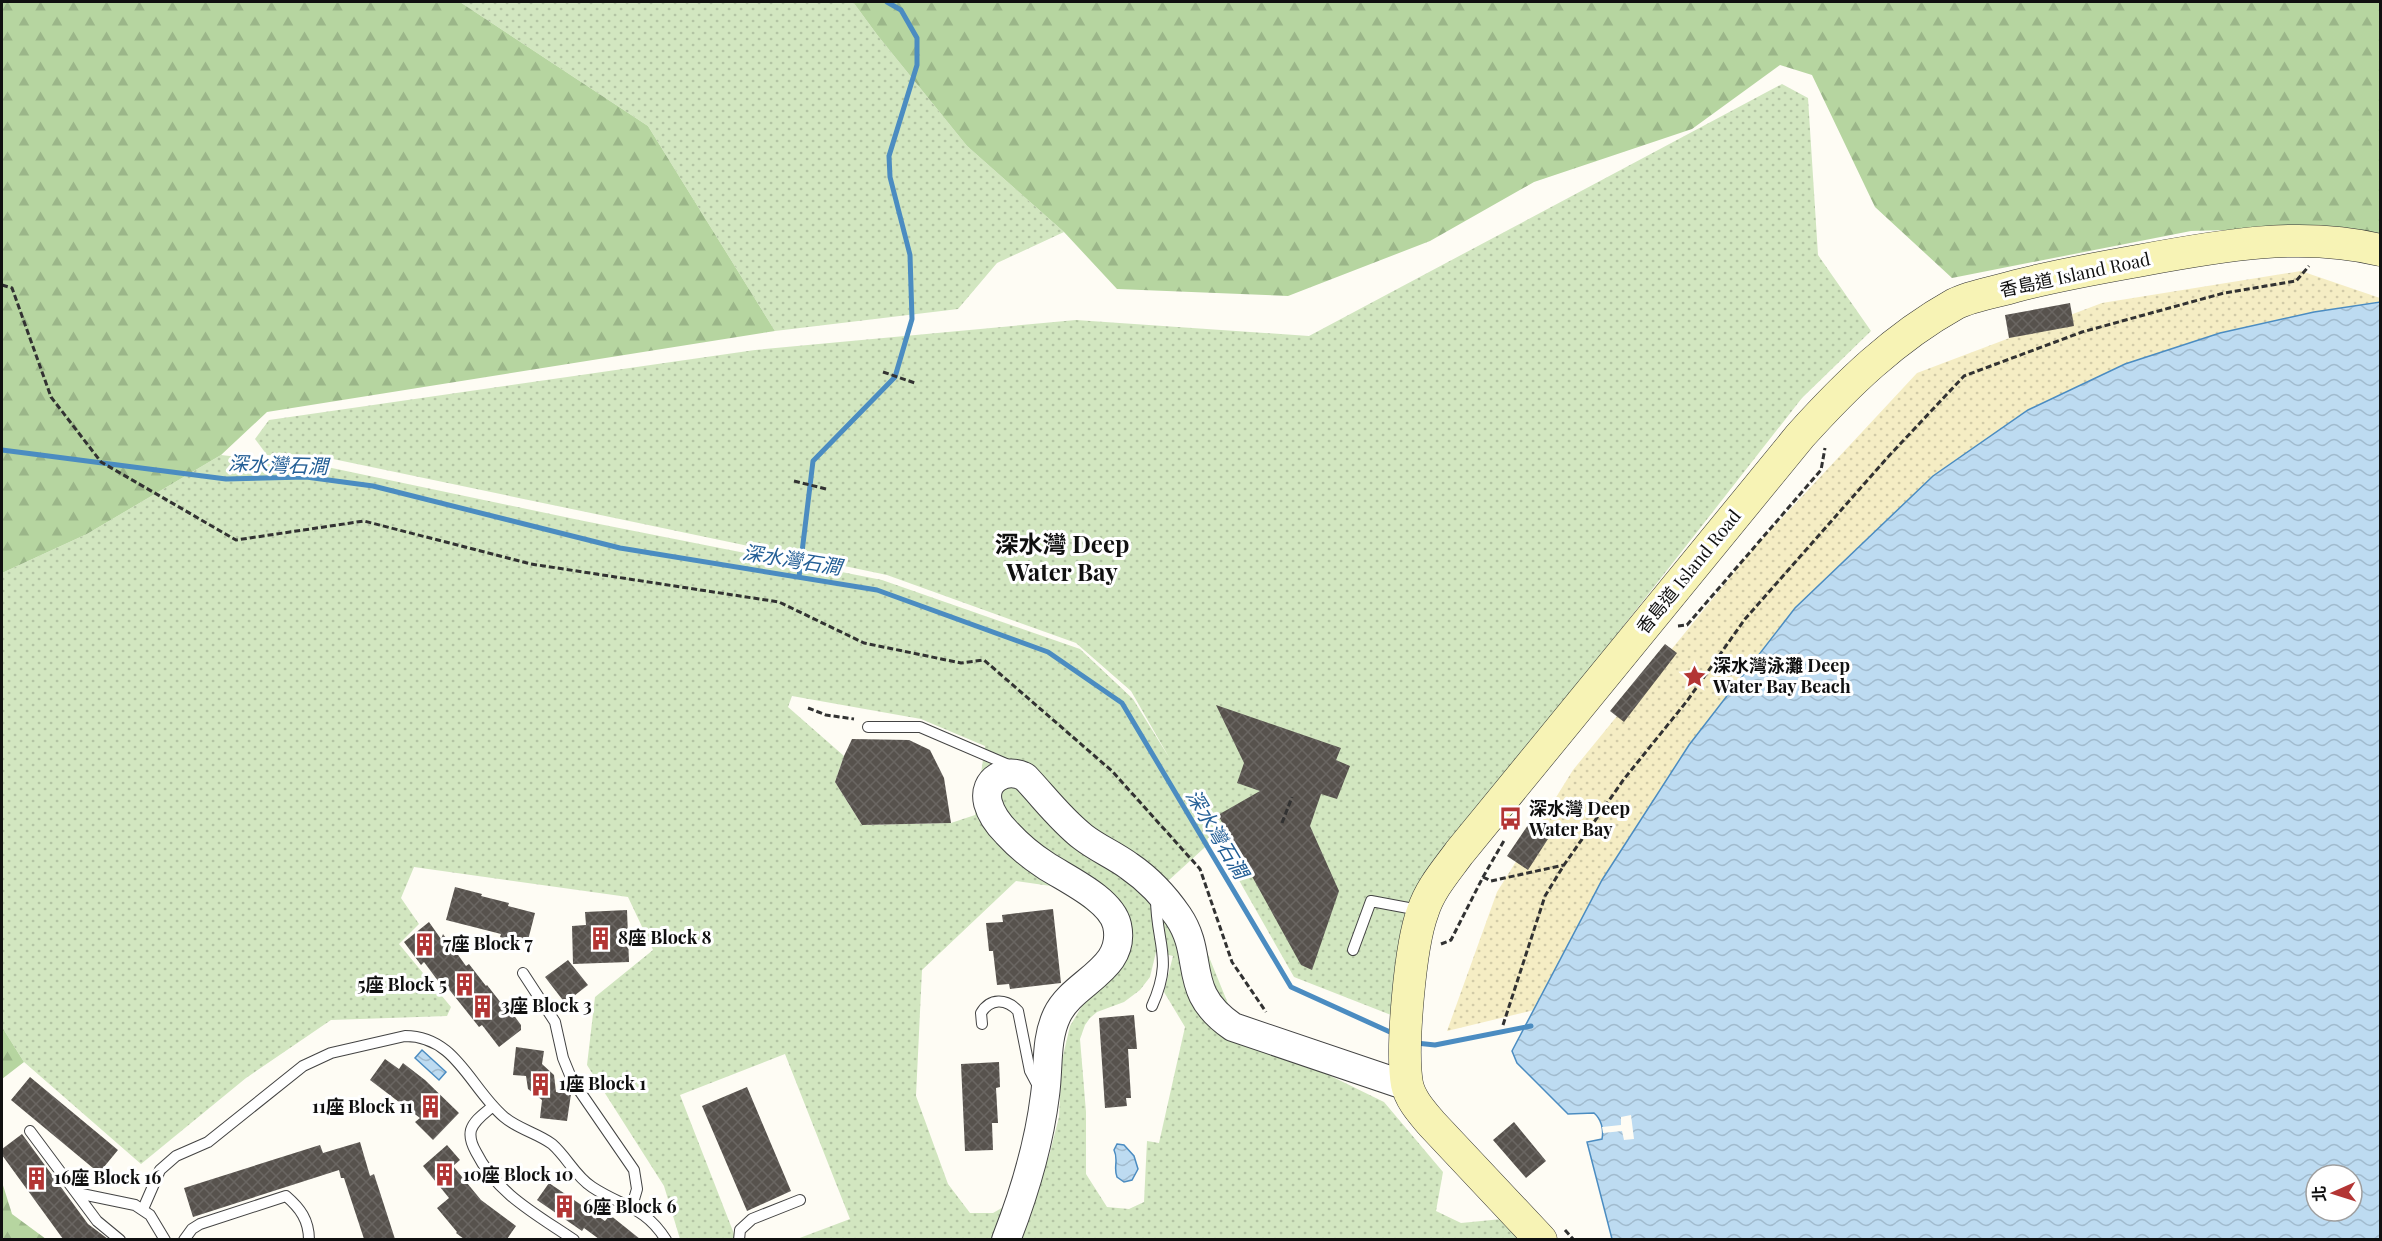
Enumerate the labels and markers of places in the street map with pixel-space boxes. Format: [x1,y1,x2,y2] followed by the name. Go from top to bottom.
[1712,653,1851,698] place label: 深水灣泳灘 Deep Water Bay Beach
[1682,663,1708,689] place icon: 深水灣泳灘 Deep Water Bay Beach
[1528,796,1630,841] place label: 深水灣 Deep Water Bay
[1498,806,1524,832] bus stop icon: 深水灣 Deep Water Bay
[587,925,613,951] building icon: 8座 Block 8
[618,925,712,949] place label: 8座 Block 8
[412,931,438,957] building icon: 7座 Block 7
[443,931,534,955] place label: 7座 Block 7
[357,972,447,996] place label: 5座 Block 5
[452,972,478,998] building icon: 5座 Block 5
[470,993,496,1019] building icon: 3座 Block 3
[501,993,592,1017] place label: 3座 Block 3
[528,1071,554,1097] building icon: 1座 Block 1
[559,1071,646,1095] place label: 1座 Block 1
[312,1094,413,1118] place label: 11座 Block 11
[418,1094,444,1120] building icon: 11座 Block 11
[432,1162,458,1188] building icon: 10座 Block 10
[463,1162,573,1186] place label: 10座 Block 10
[23,1165,49,1191] building icon: 16座 Block 16
[54,1165,161,1189] place label: 16座 Block 16
[552,1194,578,1220] building icon: 6座 Block 6
[583,1194,677,1218] place label: 6座 Block 6

